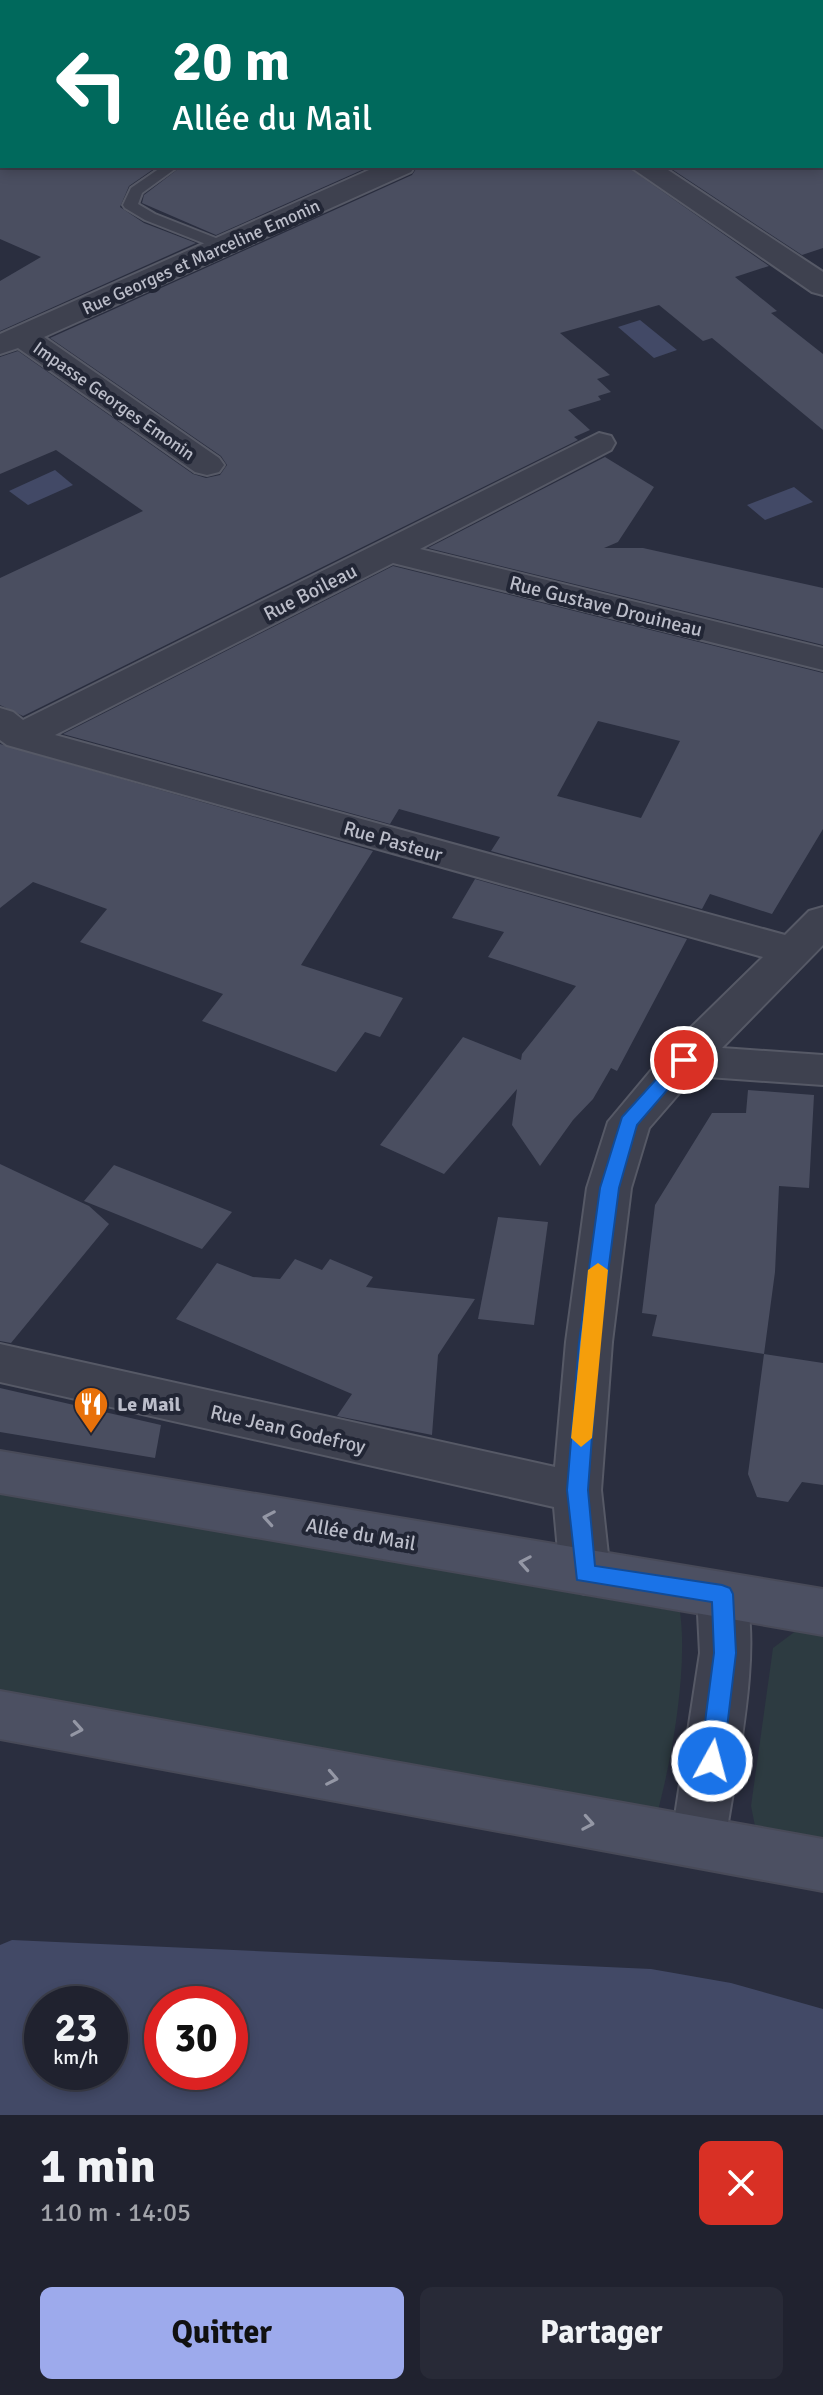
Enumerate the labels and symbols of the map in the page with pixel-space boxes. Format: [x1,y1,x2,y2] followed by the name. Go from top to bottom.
[79,195,323,319] street label: Rue Georges et Marceline Emonin
[29,337,199,465] street label: Impasse Georges Emonin
[259,558,361,627] street label: Rue Boileau
[507,570,705,643] street label: Rue Gustave Drouineau
[340,815,446,868] street label: Rue Pasteur
[650,1026,718,1094] pin
[72,1385,110,1435] restaurant icon: Le Mail
[117,1392,181,1417] place label: Le Mail
[208,1399,369,1460] street label: Rue Jean Godefroy
[262,1511,276,1528] one-way arrow
[304,1513,418,1556] street label: Allée du Mail
[518,1555,532,1572] one-way arrow
[70,1719,84,1736] one-way arrow
[670,1719,754,1803] position arrow
[325,1769,338,1786] one-way arrow
[581,1813,595,1830] one-way arrow
[144,1986,248,2090] speed limit sign: 30

